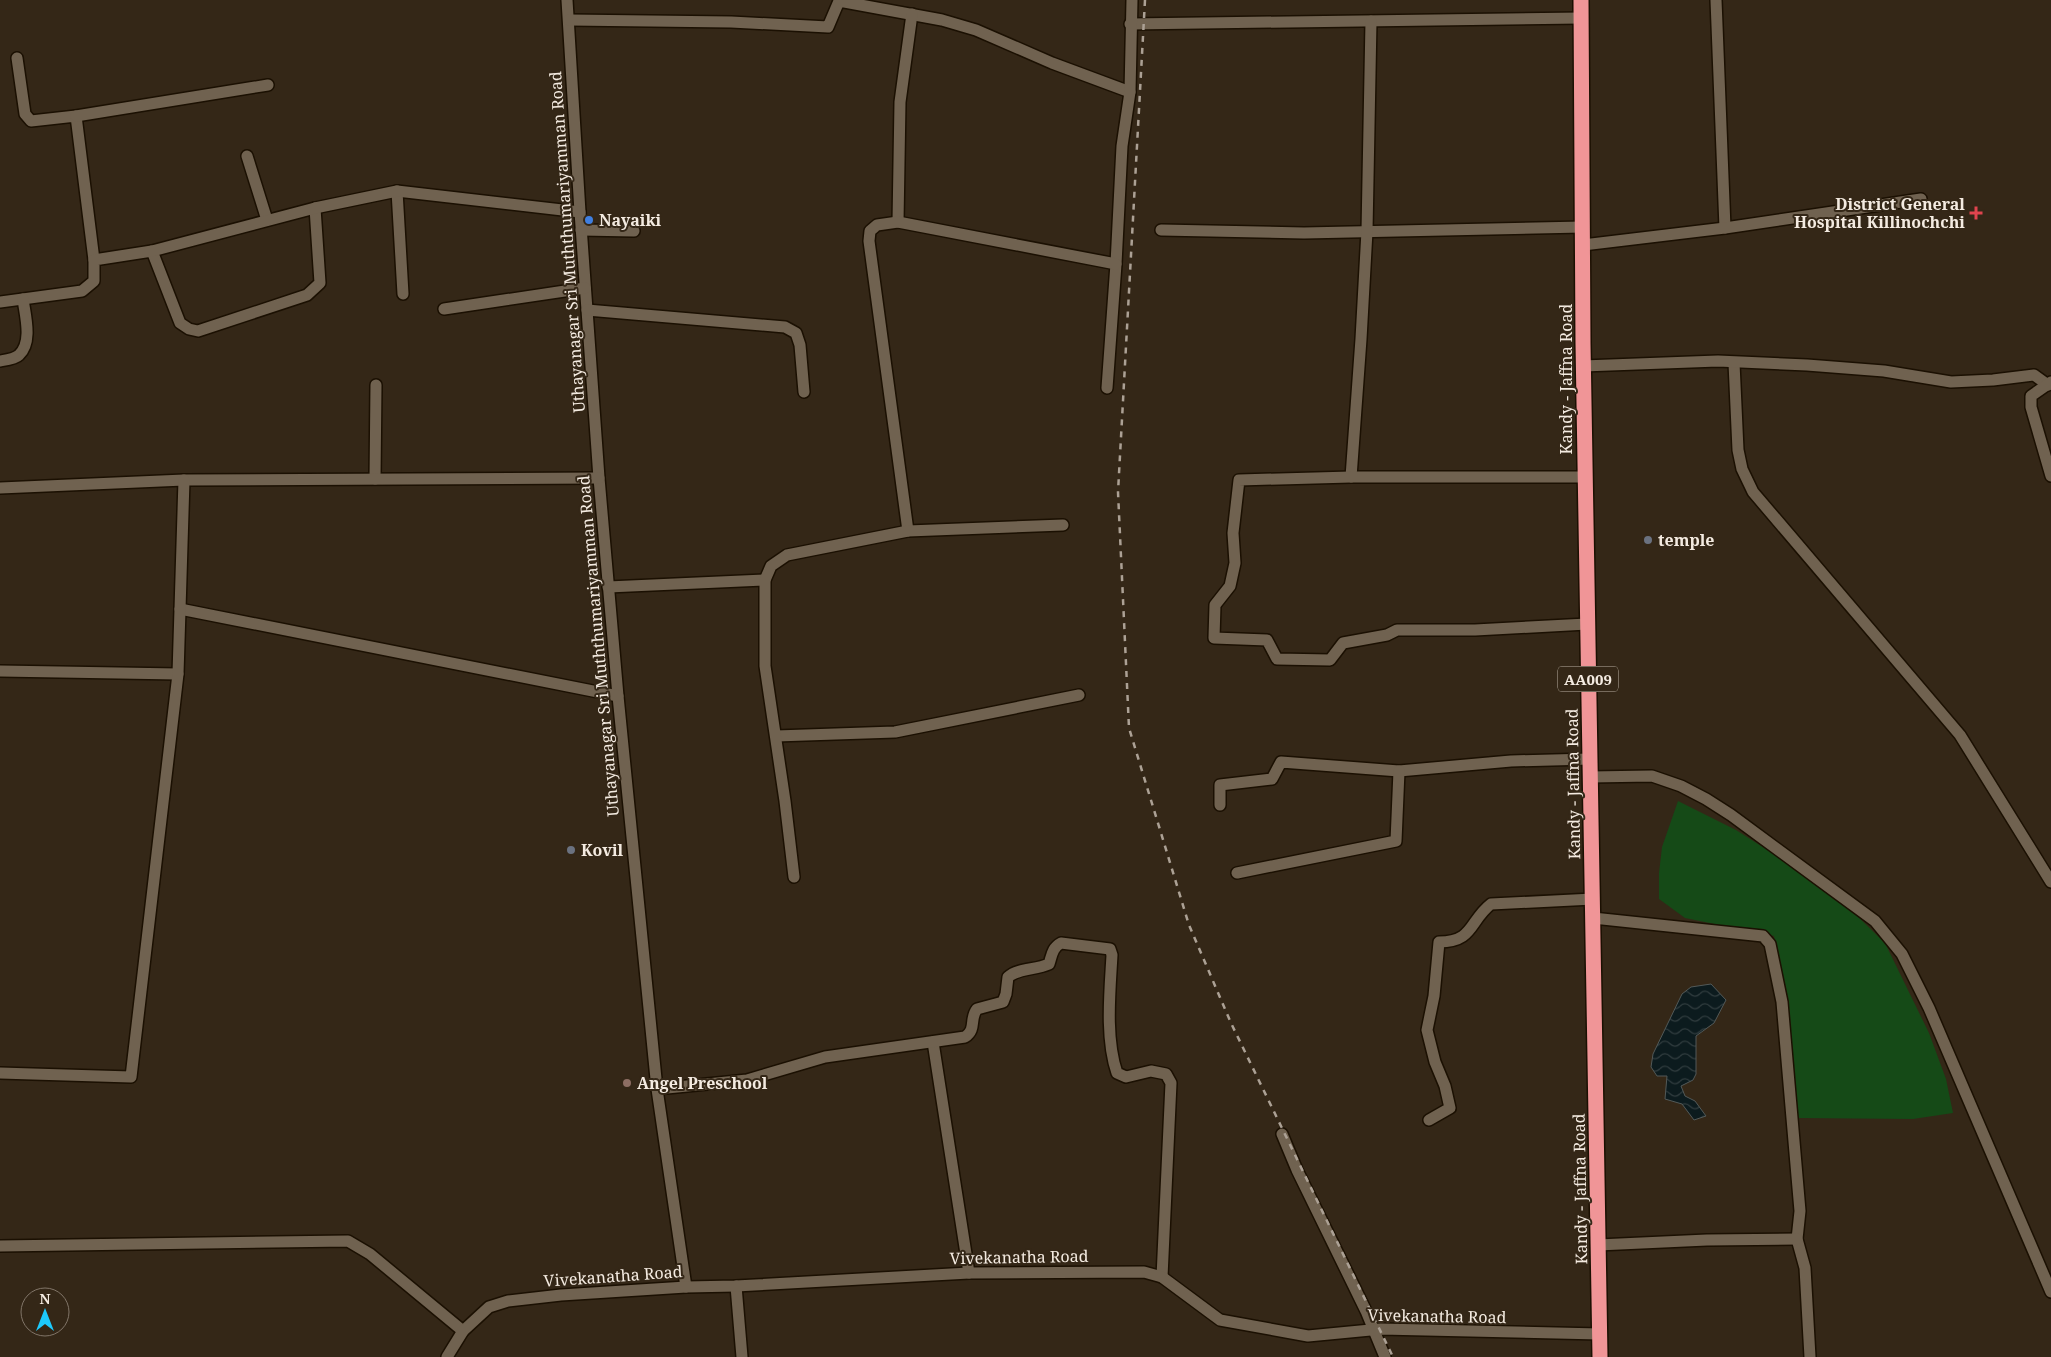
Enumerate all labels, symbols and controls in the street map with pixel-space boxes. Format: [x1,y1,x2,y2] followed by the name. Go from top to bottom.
[544,70,590,413] street label: Uthayanagar Sri Muththumariyamman Road
[1794,193,1965,233] place label: District General Hospital Killinochchi
[1969,206,1983,220] marker: District General Hospital Killinochchi
[599,209,662,231] place label: Nayaiki
[583,214,595,226] marker: Nayaiki
[1555,303,1577,454] street label: Kandy - Jaffna Road
[572,474,624,817] street label: Uthayanagar Sri Muththumariyamman Road
[1658,529,1715,551] place label: temple
[1642,534,1654,546] marker: temple
[1558,666,1618,692] road number: AA009
[1561,708,1585,860] street label: Kandy - Jaffna Road
[581,839,624,861] place label: Kovil
[565,844,577,856] marker: Kovil
[637,1072,768,1094] place label: Angel Preschool
[621,1077,633,1089] marker: Angel Preschool
[1568,1113,1592,1265] street label: Kandy - Jaffna Road
[949,1245,1089,1269] street label: Vivekanatha Road
[543,1260,683,1292] street label: Vivekanatha Road
[20,1287,70,1337] north arrow
[39,1289,51,1308] text: N
[1367,1304,1507,1328] street label: Vivekanatha Road

